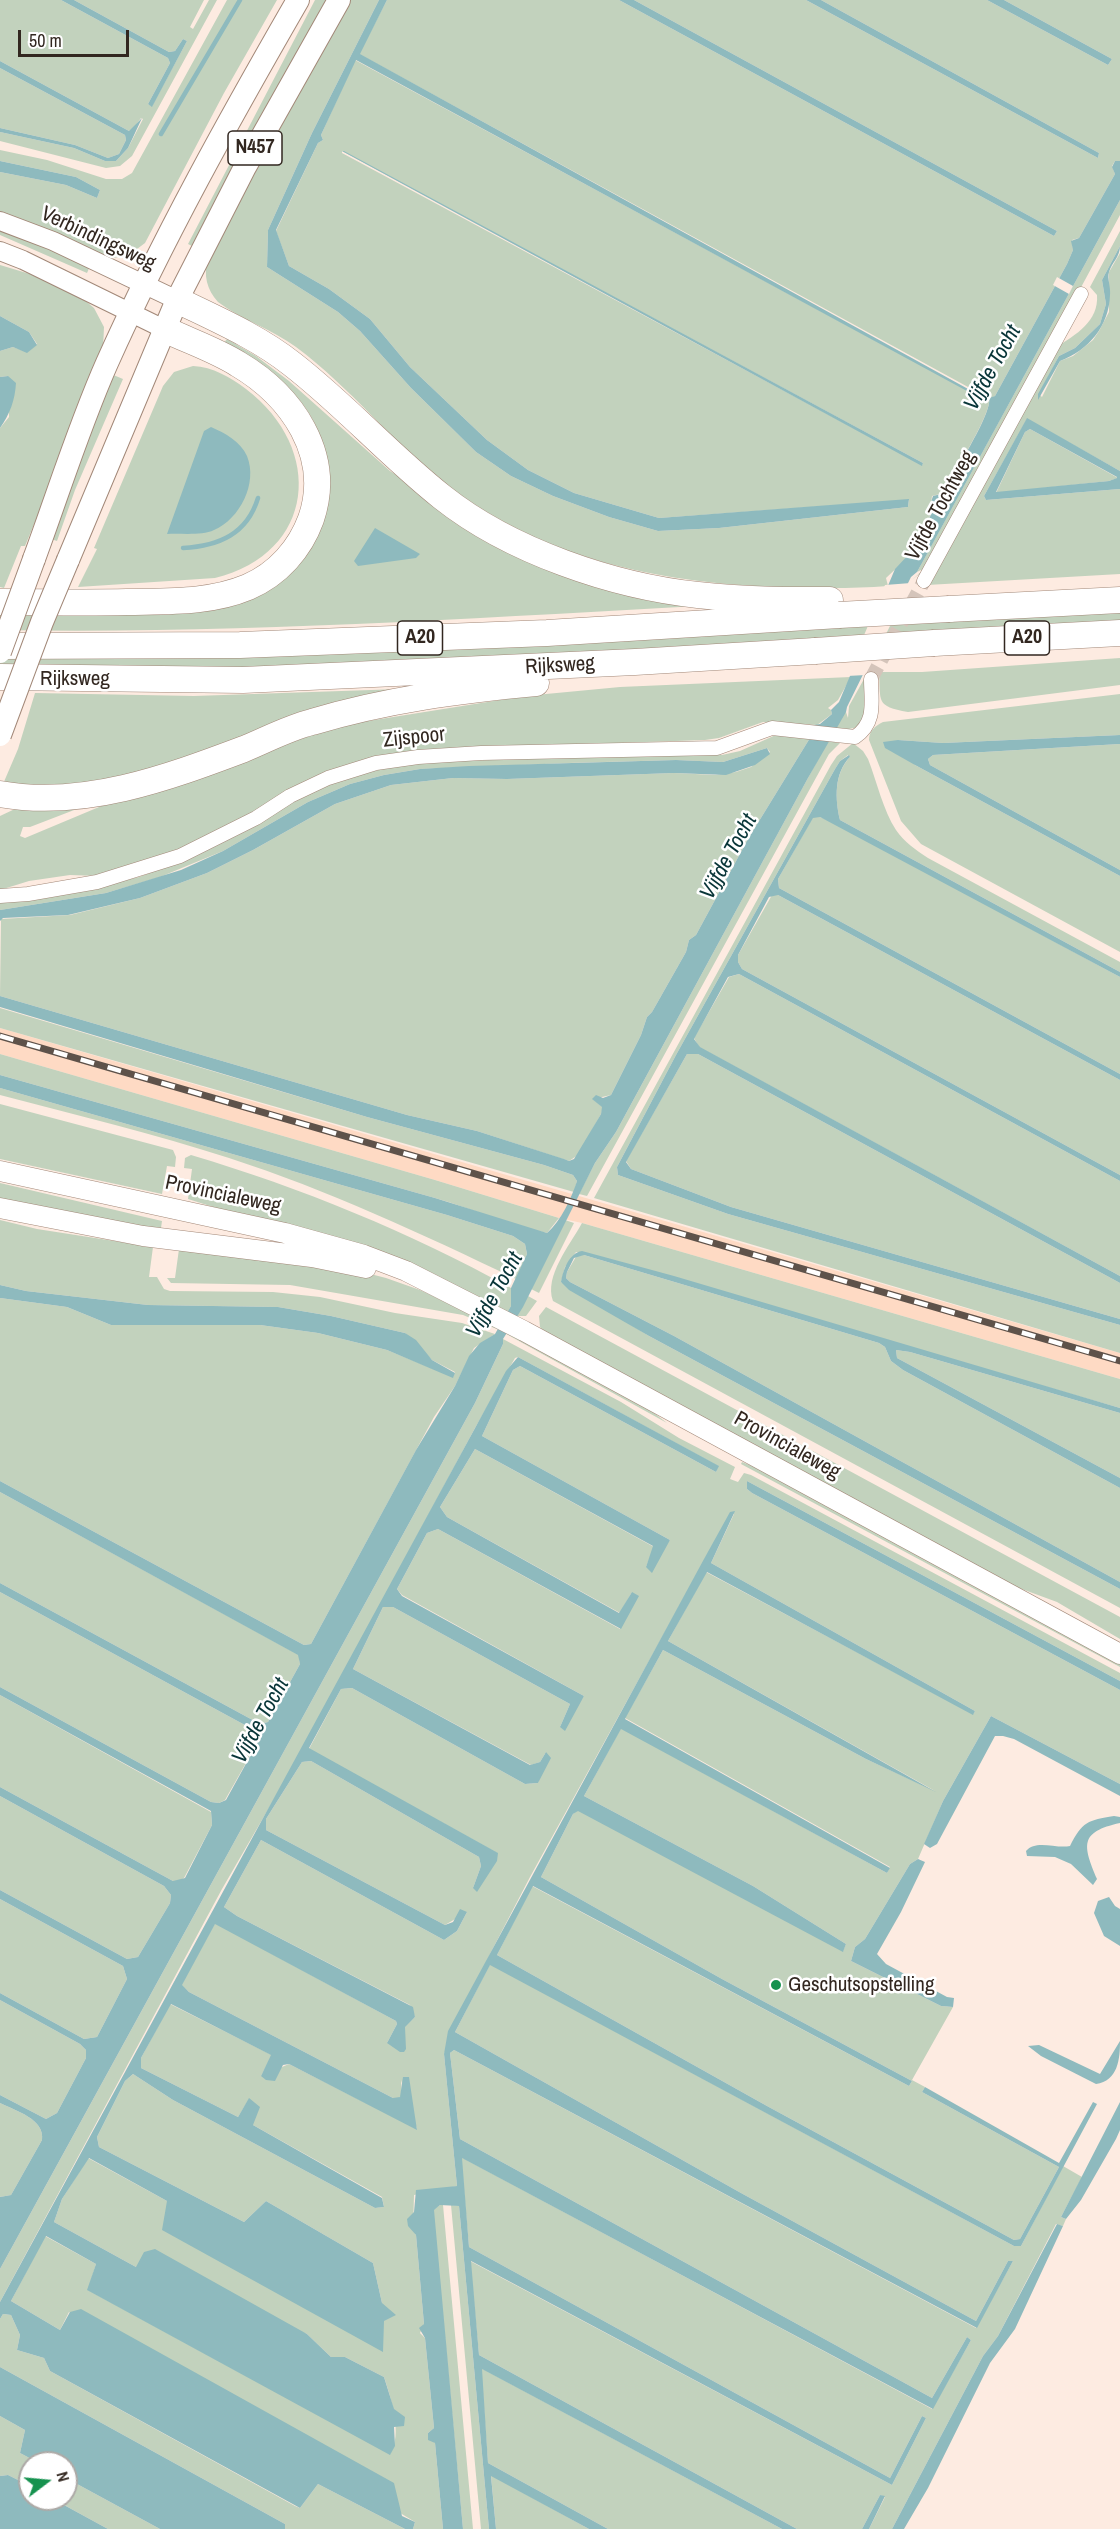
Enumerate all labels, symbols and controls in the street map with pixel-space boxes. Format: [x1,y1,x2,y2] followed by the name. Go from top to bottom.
[21,18,132,56] scale bar
[29,28,62,53] text: 50 m
[228,131,282,165] road number: N457
[37,201,159,277] street label: Verbindingsweg
[959,321,1027,415] water label: Vijfde Tocht
[901,447,981,565] street label: Vijfde Tochtweg
[398,621,442,655] road number: A20
[1004,621,1050,655] road number: A20
[524,652,596,680] street label: Rijksweg
[40,666,110,692] street label: Rijksweg
[382,722,446,754] street label: Zijspoor
[695,810,763,904] water label: Vijfde Tocht
[163,1170,283,1220] street label: Provincialeweg
[461,1248,529,1342] water label: Vijfde Tocht
[729,1406,845,1486] street label: Provincialeweg
[227,1674,295,1768] water label: Vijfde Tocht
[788,1972,934,1998] place label: Geschutsopstelling
[769,1978,783,1992] marker: Geschutsopstelling
[18,2451,78,2511] north arrow
[51,2469,75,2484] text: N

